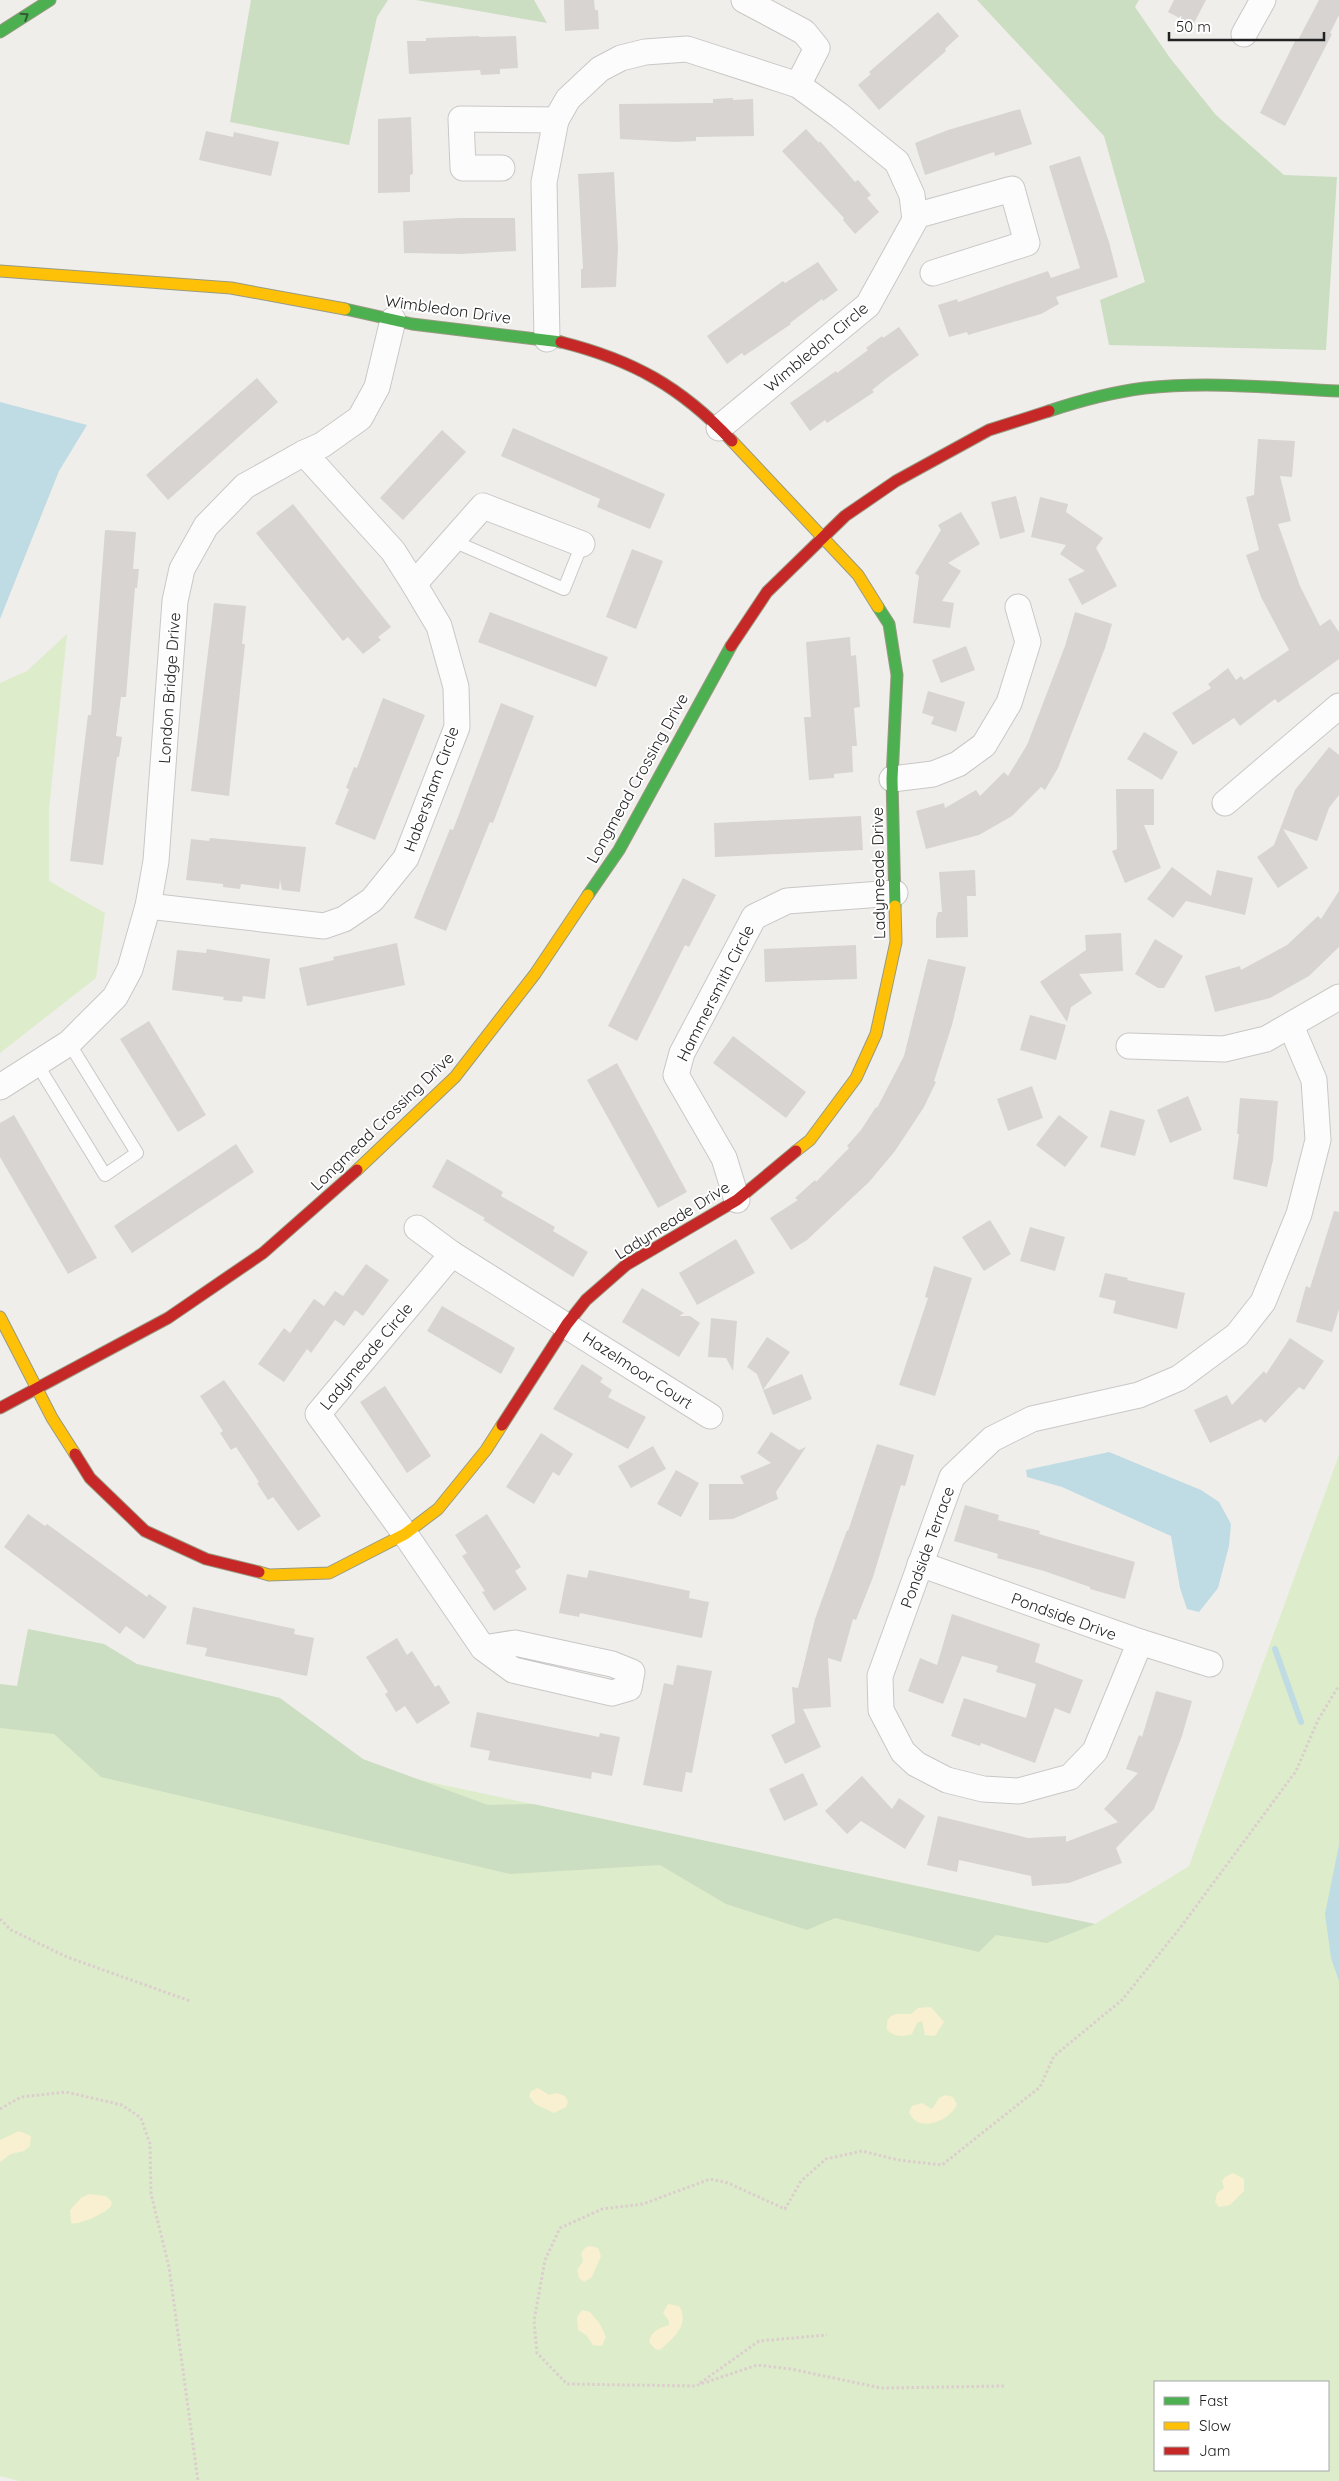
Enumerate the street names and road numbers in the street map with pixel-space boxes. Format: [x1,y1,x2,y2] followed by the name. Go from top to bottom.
[384,290,512,328] street label: Wimbledon Drive
[760,298,872,396] street label: Wimbledon Circle
[154,612,184,764] street label: London Bridge Drive
[582,689,692,867] street label: Longmead Crossing Drive
[399,724,463,854] street label: Habersham Circle
[867,807,889,939] street label: Ladymeade Drive
[672,921,758,1065] street label: Hammersmith Circle
[306,1047,458,1195] street label: Longmead Crossing Drive
[611,1177,733,1263] street label: Ladymeade Drive
[315,1298,417,1414] street label: Ladymeade Circle
[579,1327,697,1413] street label: Hazelmoor Court
[896,1483,958,1611] street label: Pondside Terrace
[1009,1588,1119,1644] street label: Pondside Drive

